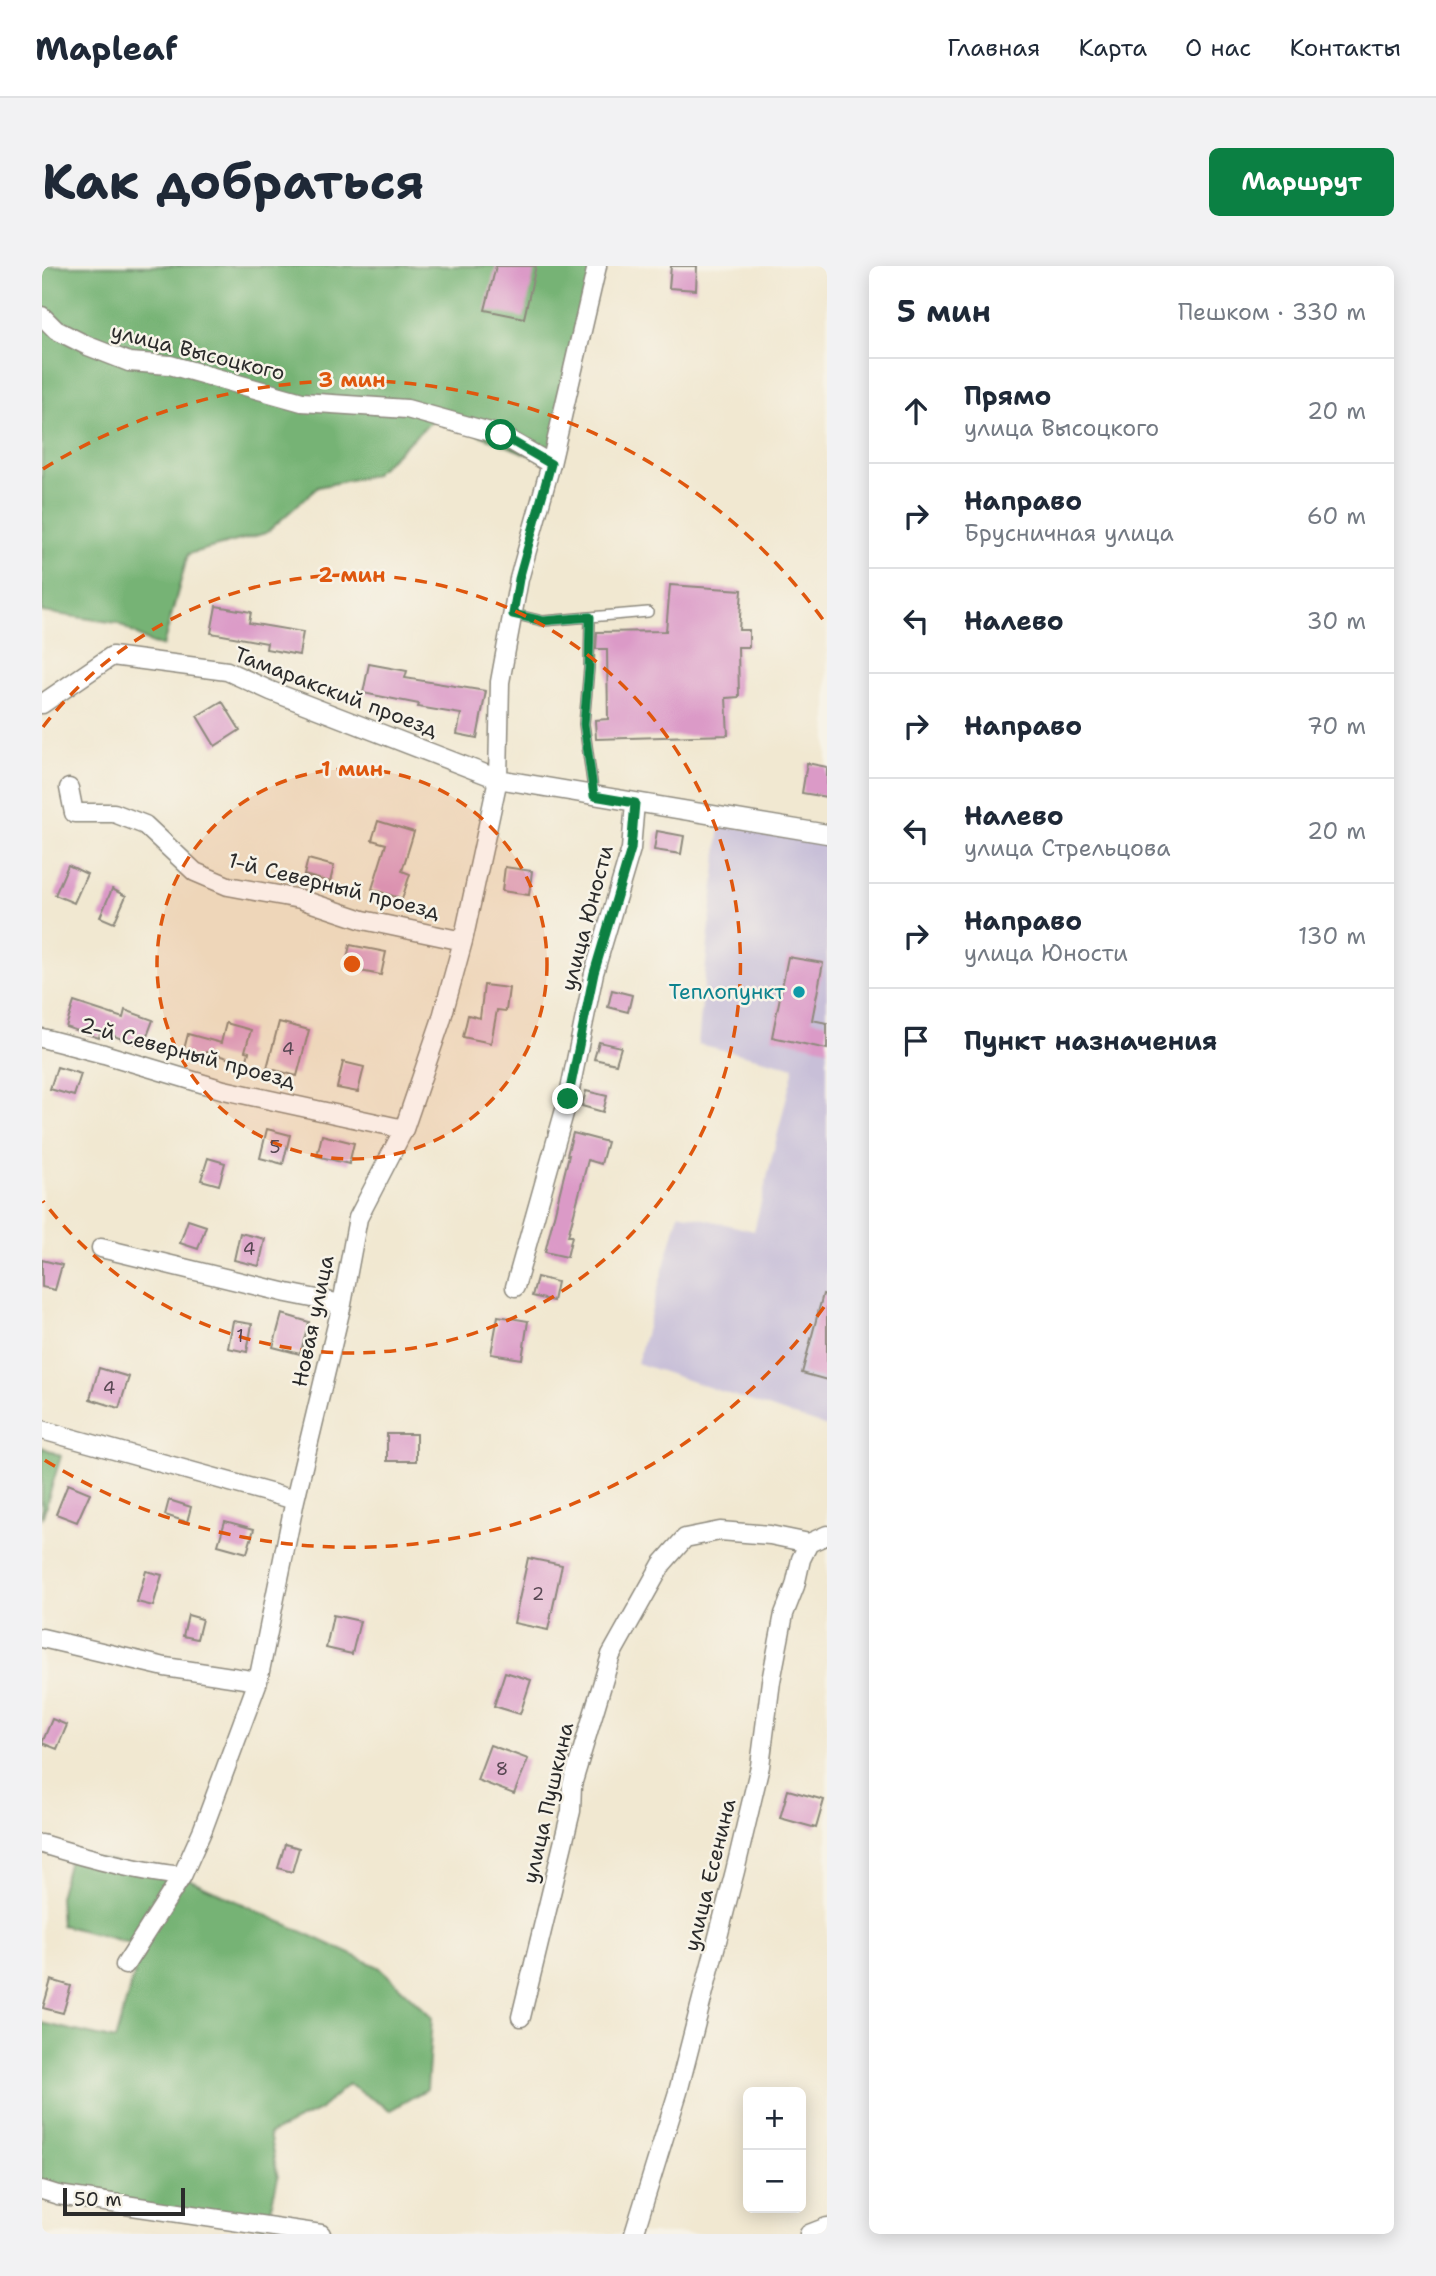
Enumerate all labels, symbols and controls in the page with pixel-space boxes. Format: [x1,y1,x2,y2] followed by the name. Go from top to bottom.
[35,26,178,71] text: Mapleaf
[947,32,1040,64] text: Главная
[1078,32,1147,64] text: Карта
[1185,32,1251,64] text: О нас
[1289,32,1401,64] text: Контакты
[1209,148,1394,216] button: Маршрут
[42,149,424,215] text: Как добраться
[897,291,991,332] text: 5 мин
[1178,297,1366,327] text: Пешком · 330 m
[108,317,288,387] street label: улица Высоцкого
[318,366,386,394] text: 3 мин
[964,378,1052,413] text: Прямо
[897,392,935,430] icon: ahead
[1307,396,1366,426] text: 20 m
[964,413,1159,443] text: улица Высоцкого
[485,419,516,450] route start
[964,483,1082,518] text: Направо
[897,497,935,535] icon: right
[1307,501,1366,531] text: 60 m
[964,518,1174,548] text: Брусничная улица
[318,561,386,589] text: 2 мин
[897,602,935,640] icon: left
[964,603,1064,638] text: Налево
[1307,606,1366,636] text: 30 m
[230,640,442,744] street label: Тамаракский проезд
[897,707,935,745] icon: right
[964,708,1082,743] text: Направо
[1307,711,1366,741] text: 70 m
[321,755,383,783] text: 1 мин
[964,798,1064,833] text: Налево
[897,812,935,850] icon: left
[1307,816,1366,846] text: 20 m
[964,833,1171,863] text: улица Стрельцова
[554,842,620,994] street label: улица Юности
[225,846,443,926] street label: 1-й Северный проезд
[964,903,1082,938] text: Направо
[897,917,935,955] icon: right
[1298,921,1366,951] text: 130 m
[964,938,1128,968] text: улица Юности
[340,952,364,976] centre of rings
[669,978,785,1006] place label: Теплопункт
[791,984,807,1000] marker: Теплопункт
[77,1011,299,1095] street label: 2-й Северный проезд
[897,1022,935,1060] icon: arrive
[964,1023,1217,1058] text: Пункт назначения
[282,1037,294,1061] house number: 4
[552,1083,583,1114] route end
[269,1135,281,1159] house number: 5
[243,1237,255,1261] house number: 4
[285,1253,341,1389] street label: Новая улица
[236,1324,244,1348] house number: 1
[103,1376,115,1400] house number: 4
[532,1582,544,1606] house number: 2
[516,1720,580,1886] street label: улица Пушкина
[496,1757,508,1781] house number: 8
[677,1796,743,1954] street label: улица Есенина
[743,2087,806,2213] map controls
[743,2087,806,2150] button: +
[743,2150,806,2213] button: −
[63,2185,186,2217] scale bar
[74,2187,122,2212] text: 50 m

